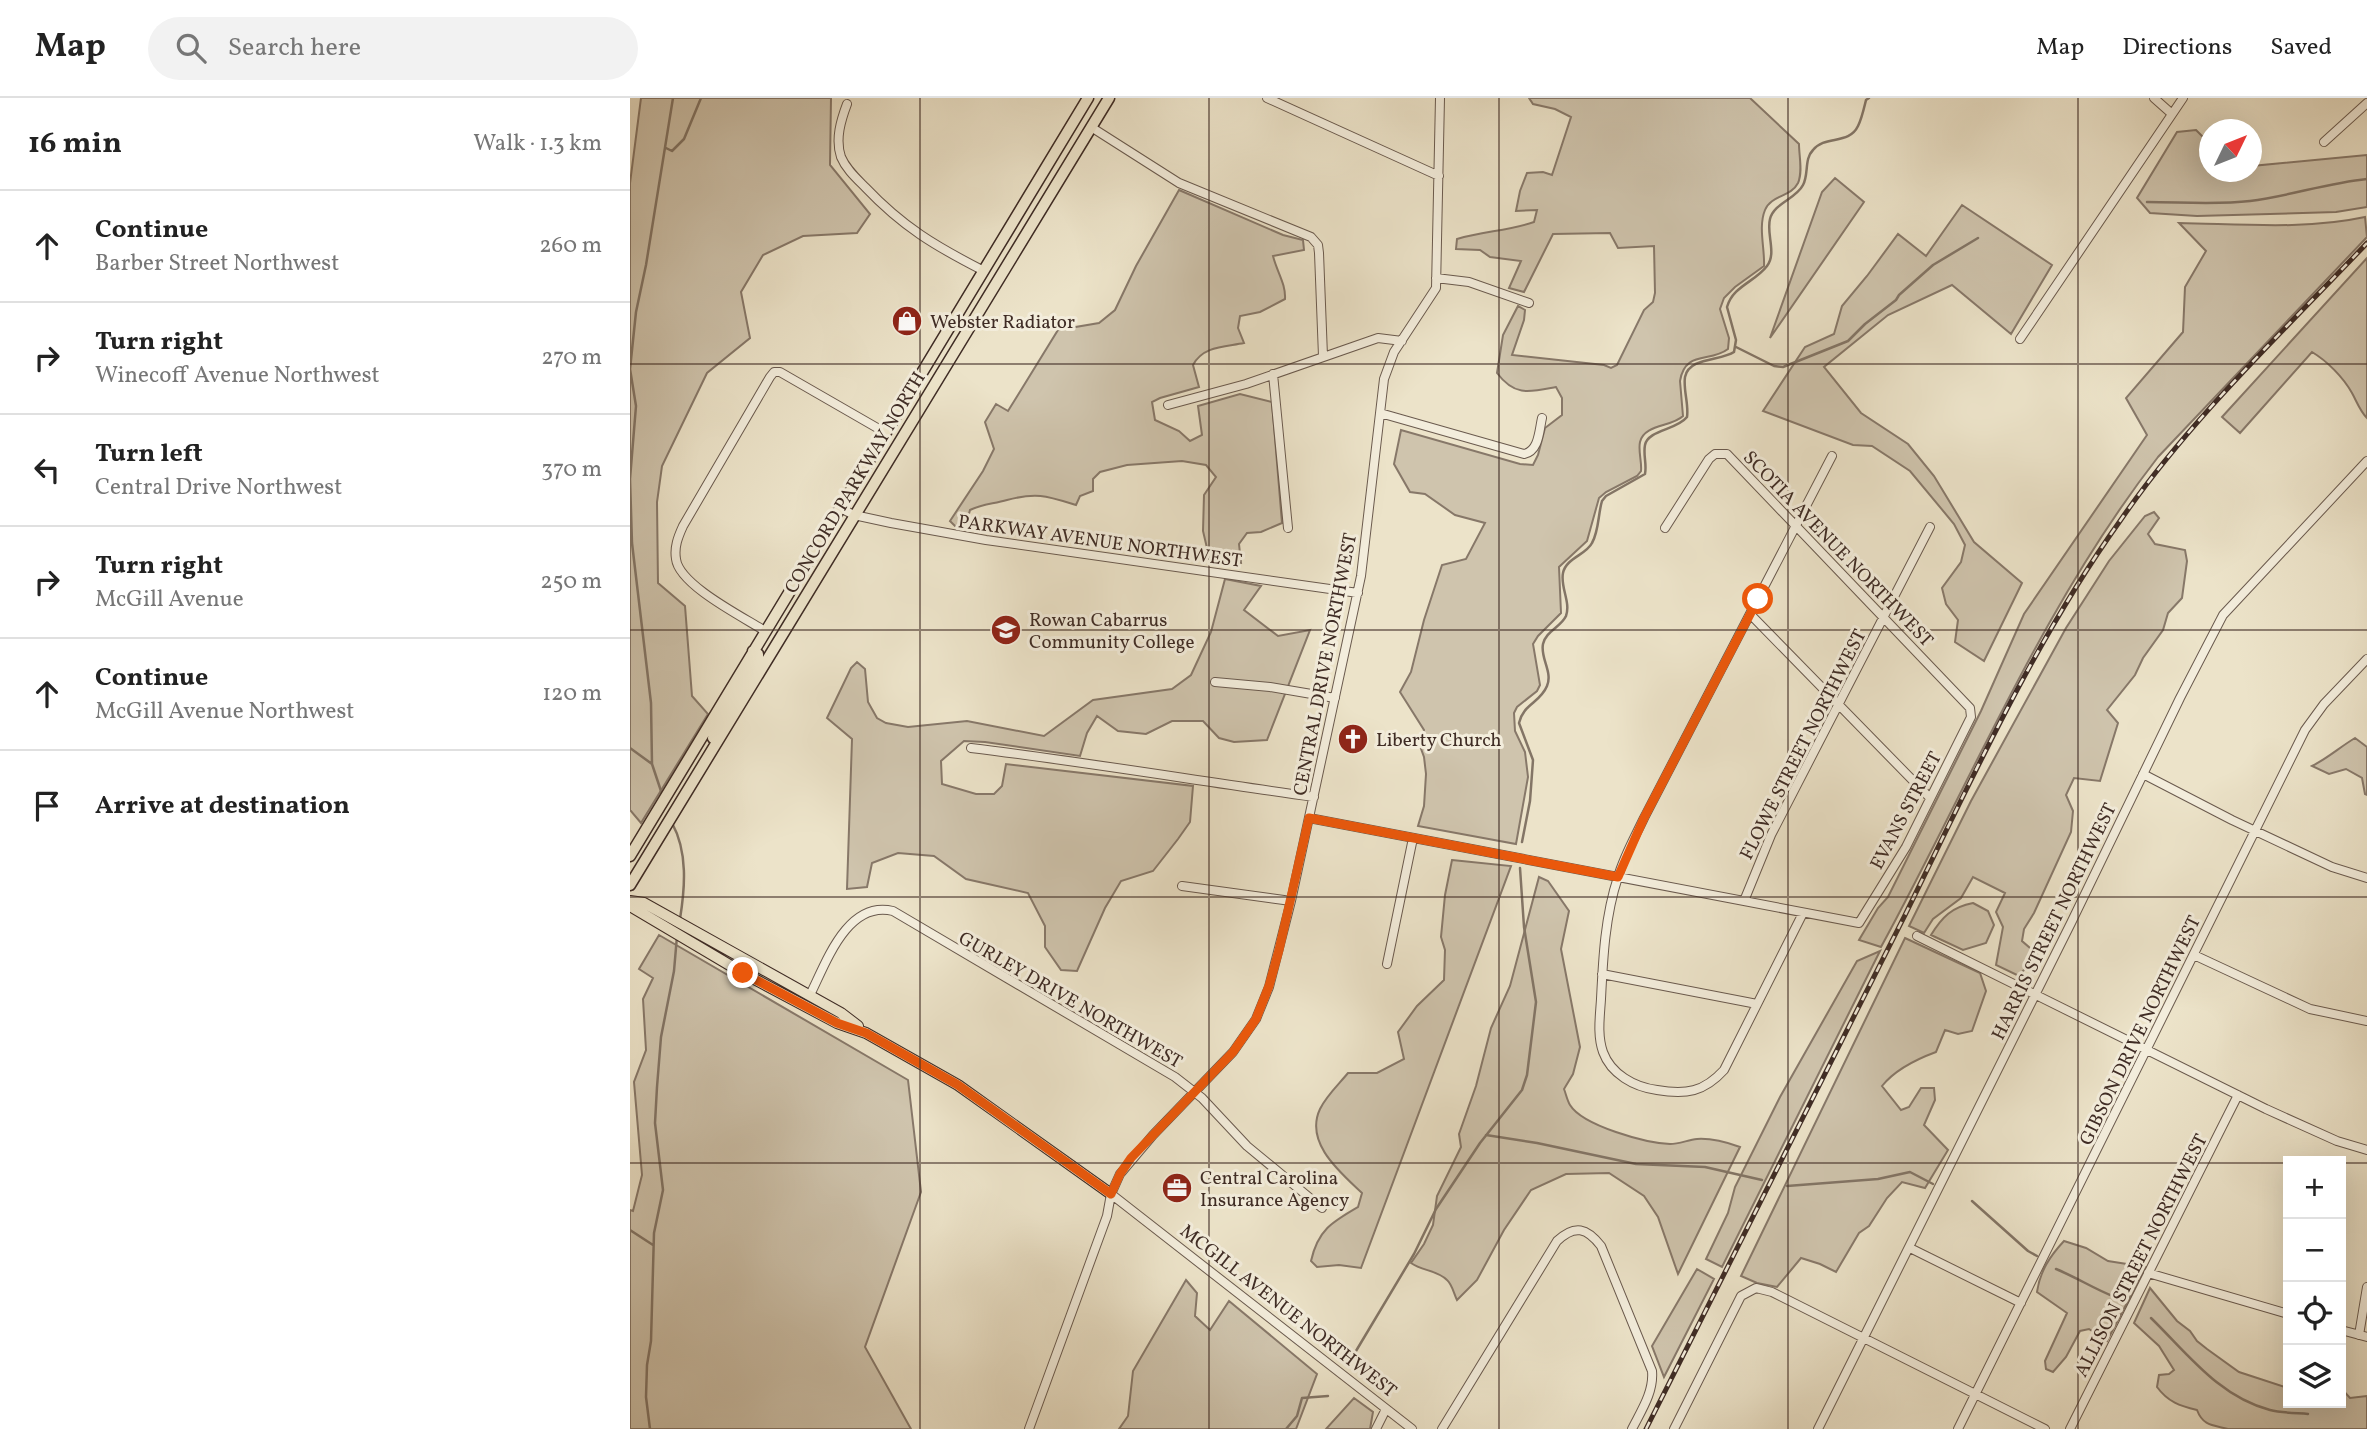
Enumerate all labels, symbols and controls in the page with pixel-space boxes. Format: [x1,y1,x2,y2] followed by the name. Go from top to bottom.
[148,17,638,80] search box
[35,25,106,71] text: Map
[172,29,210,67] icon: search
[228,30,361,66] text: Search here
[2036,31,2084,65] text: Map
[2122,31,2232,65] text: Directions
[2270,31,2332,65] text: Saved
[2199,119,2262,182] north arrow
[28,123,122,165] text: 16 min
[473,128,602,160] text: Walk · 1.3 km
[95,212,208,248] text: Continue
[28,227,66,265] icon: ahead
[539,230,602,262] text: 260 m
[95,248,339,280] text: Barber Street Northwest
[890,304,924,338] shop icon: Webster Radiator
[930,310,1075,336] place label: Webster Radiator
[95,324,223,360] text: Turn right
[28,339,66,377] icon: right
[541,342,602,374] text: 270 m
[95,360,380,392] text: Winecoff Avenue Northwest
[779,367,932,599] street label: CONCORD PARKWAY NORTH
[95,436,203,472] text: Turn left
[1737,445,1939,653] street label: SCOTIA AVENUE NORTHWEST
[28,451,66,489] icon: left
[541,454,602,486] text: 370 m
[95,472,342,504] text: Central Drive Northwest
[956,509,1243,575] street label: PARKWAY AVENUE NORTHWEST
[1288,531,1364,798] street label: CENTRAL DRIVE NORTHWEST
[95,548,223,584] text: Turn right
[28,563,66,601] icon: right
[540,566,602,598] text: 250 m
[1742,583,1773,614] route start
[95,584,244,616] text: McGill Avenue
[1029,608,1195,656] place label: Rowan Cabarrus Community College
[989,613,1023,647] school or university icon: Rowan Cabarrus Community College
[1734,625,1873,865] street label: FLOWE STREET NORTHWEST
[95,660,208,696] text: Continue
[28,675,66,713] icon: ahead
[542,678,602,710] text: 120 m
[95,696,354,728] text: McGill Avenue Northwest
[1336,722,1370,756] church icon: Liberty Church
[1376,728,1502,754] place label: Liberty Church
[1865,747,1949,875] street label: EVANS STREET
[28,787,66,825] icon: arrive
[95,788,350,824] text: Arrive at destination
[1986,799,2124,1045] street label: HARRIS STREET NORTHWEST
[2074,912,2208,1150] street label: GIBSON DRIVE NORTHWEST
[953,926,1187,1076] street label: GURLEY DRIVE NORTHWEST
[727,957,758,988] route end
[2069,1130,2215,1382] street label: ALLISON STREET NORTHWEST
[2283,1156,2346,1408] map controls
[2283,1156,2346,1219] button: +
[1200,1166,1349,1214] place label: Central Carolina Insurance Agency
[1160,1171,1194,1205] office icon: Central Carolina Insurance Agency
[1174,1219,1402,1404] street label: MCGILL AVENUE NORTHWEST
[2283,1219,2346,1282] button: −
[2283,1282,2346,1345] button: locate
[2283,1345,2346,1408] button: layers

